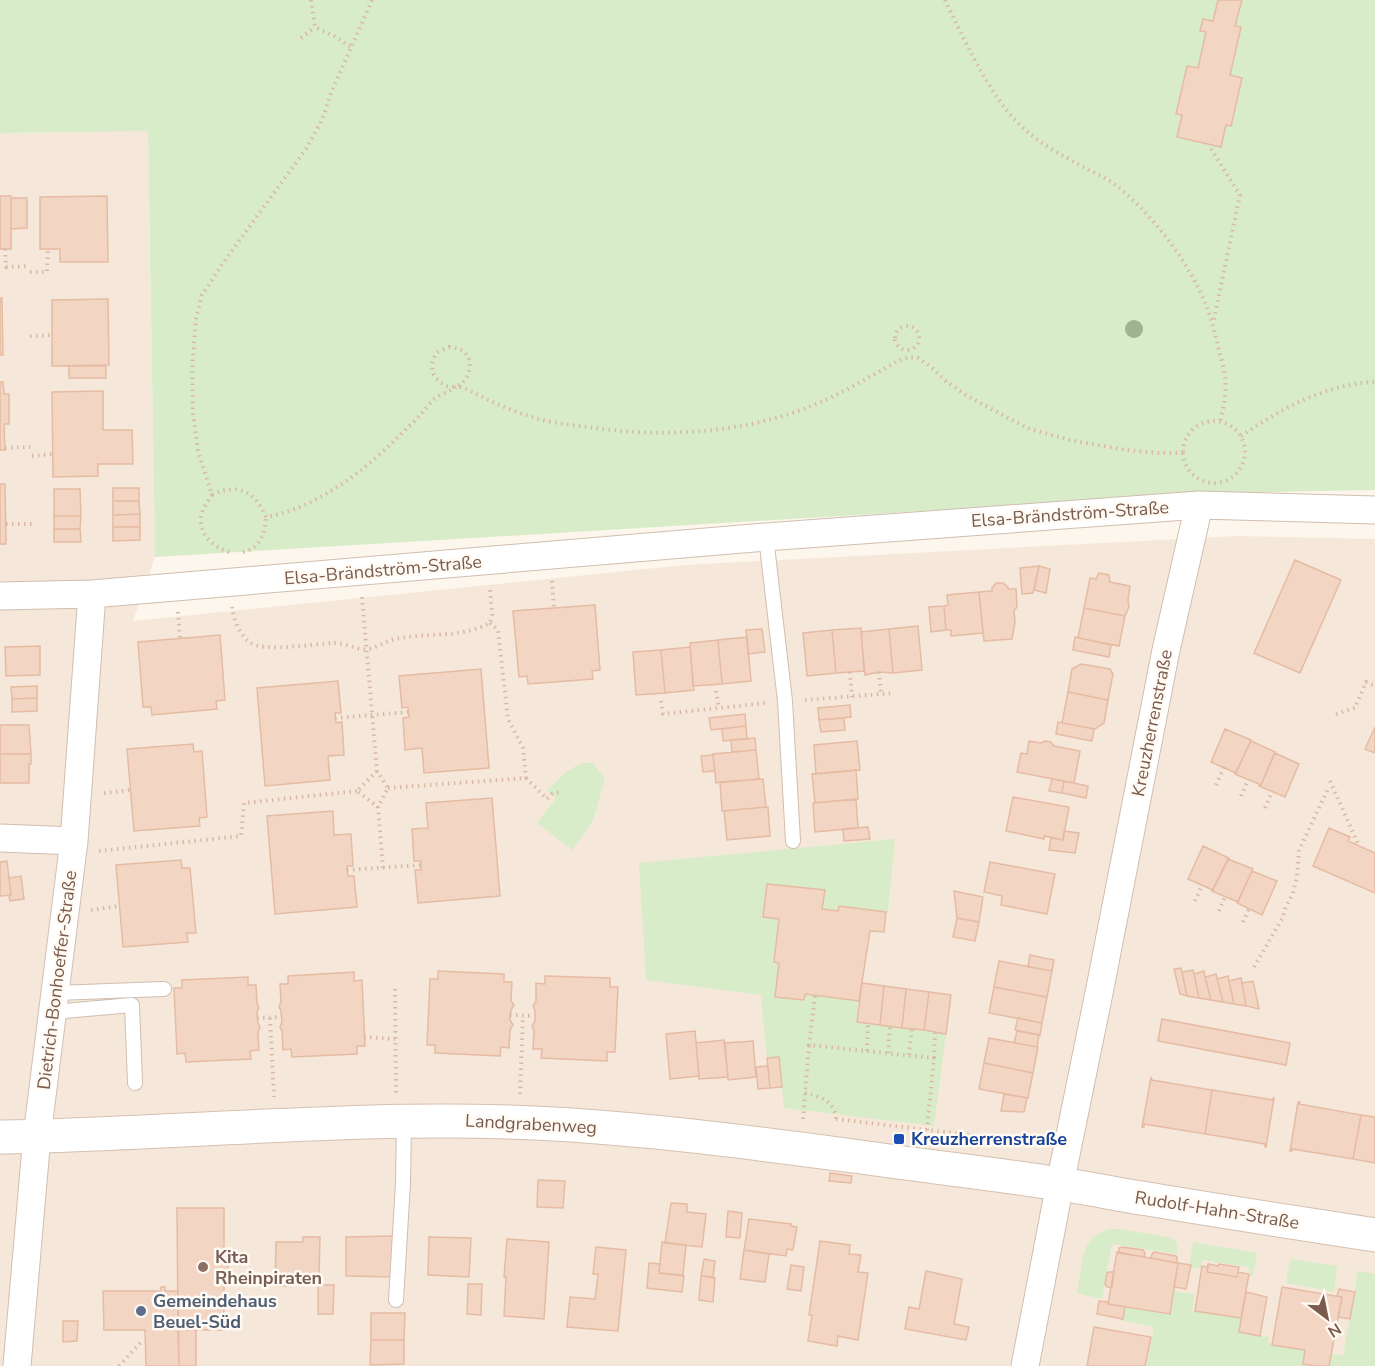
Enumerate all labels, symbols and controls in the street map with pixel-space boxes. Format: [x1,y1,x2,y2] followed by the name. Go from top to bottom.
[970,495,1170,533] street label: Elsa-Brändström-Straße
[283,549,483,591] street label: Elsa-Brändström-Straße
[1126,647,1178,799] street label: Kreuzherrenstraße
[32,869,82,1091] street label: Dietrich-Bonhoeffer-Straße
[465,1109,597,1139] street label: Landgrabenweg
[911,1127,1067,1151] place label: Kreuzherrenstraße
[892,1132,906,1146] marker: Kreuzherrenstraße
[1133,1185,1301,1235] street label: Rudolf-Hahn-Straße
[215,1245,322,1290] place label: Kita Rheinpiraten
[196,1260,210,1274] marker: Kita Rheinpiraten
[1297,1288,1357,1348] north arrow
[153,1289,277,1334] place label: Gemeindehaus Beuel-Süd
[134,1304,148,1318] marker: Gemeindehaus Beuel-Süd
[1324,1317,1345,1342] text: N

